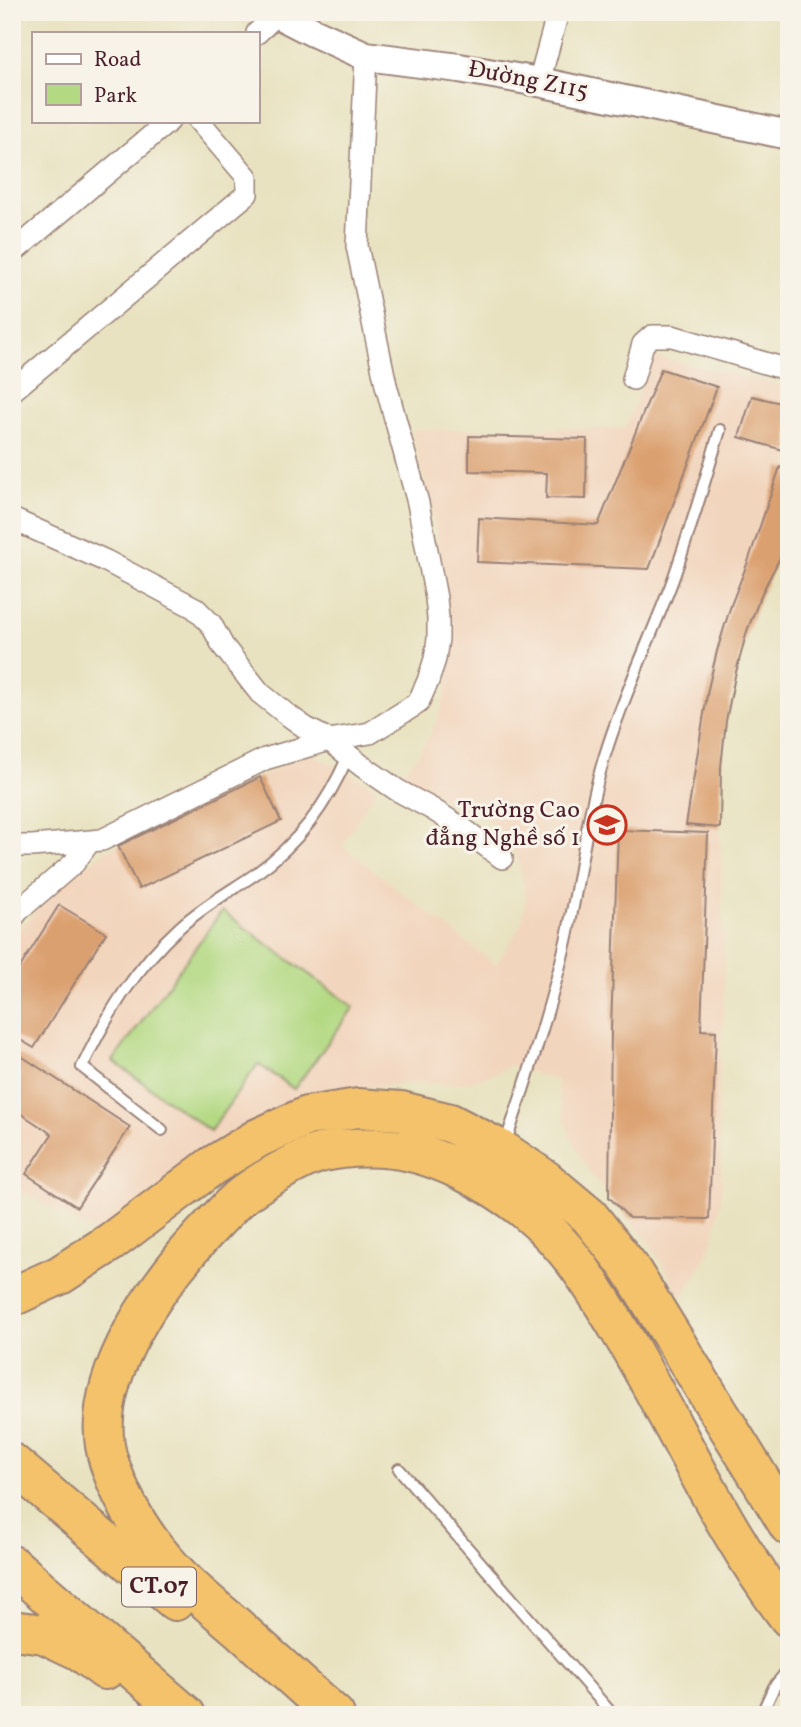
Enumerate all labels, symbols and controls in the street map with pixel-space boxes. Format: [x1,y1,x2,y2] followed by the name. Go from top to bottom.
[32,32,259,122] legend
[94,46,141,75] text: Road
[465,53,591,109] street label: Đường Z115
[94,82,137,111] text: Park
[425,794,580,856] place label: Trường Cao đẳng Nghề số 1
[586,804,628,846] school or university icon: Trường Cao đẳng Nghề số 1
[122,1568,196,1606] road number: CT.07

